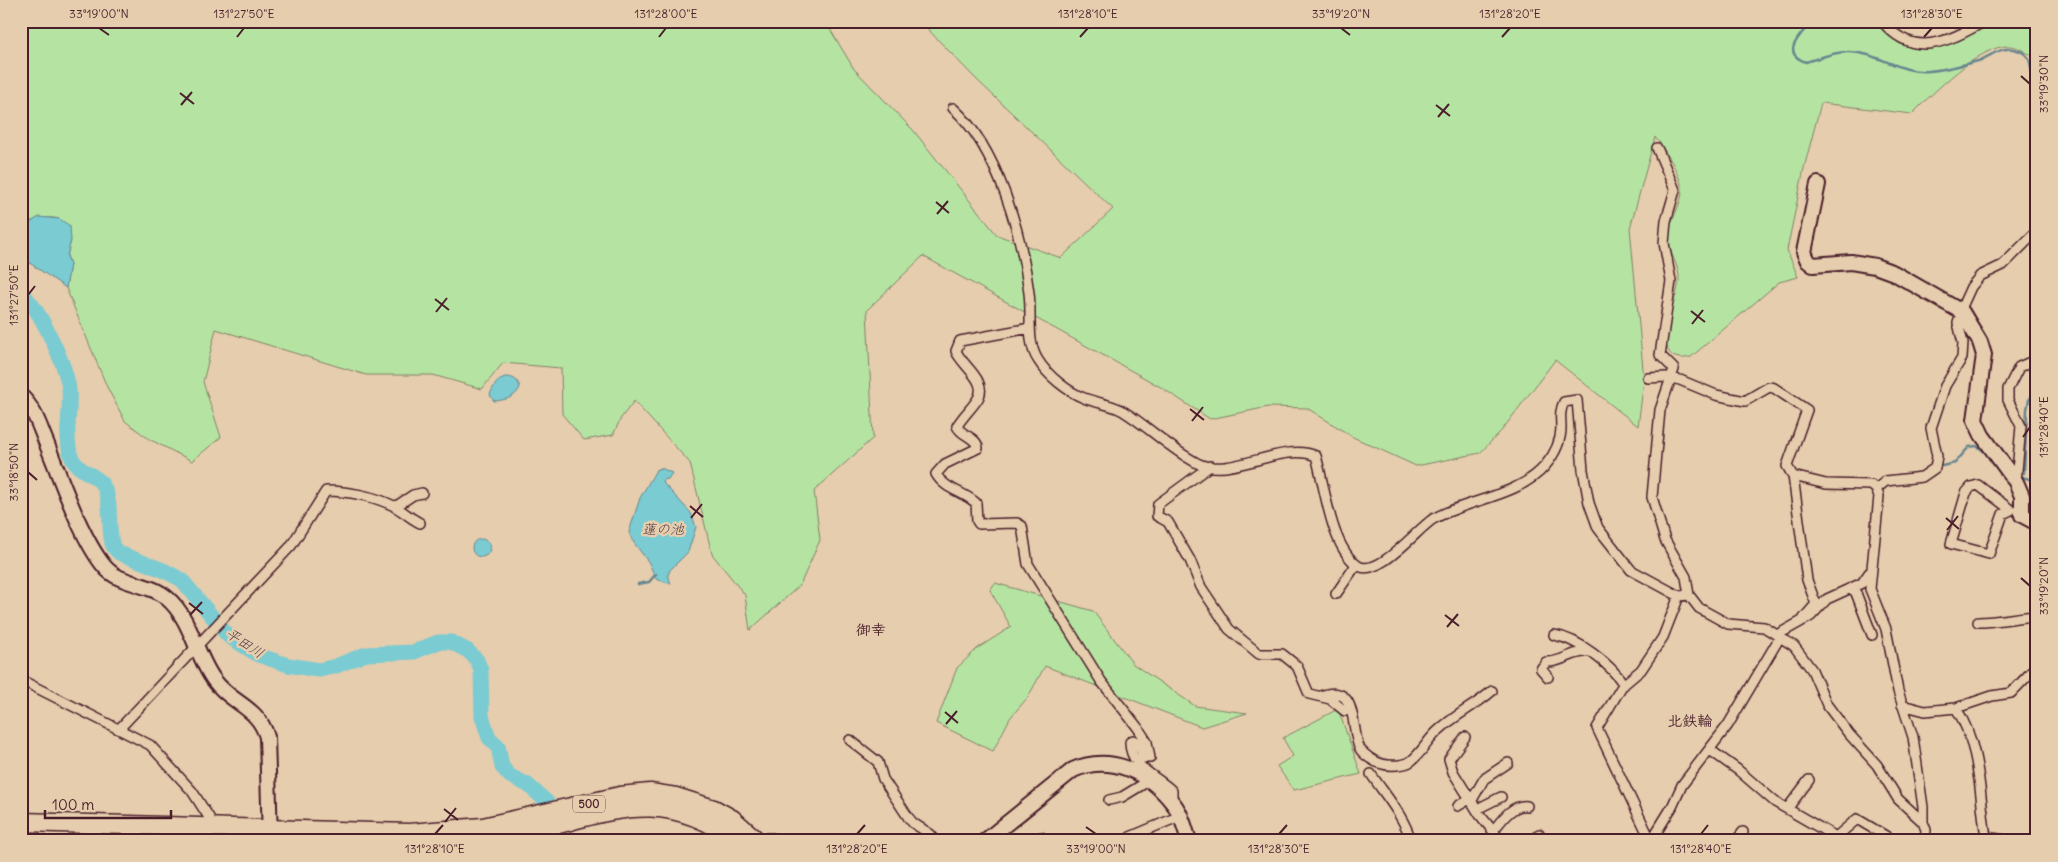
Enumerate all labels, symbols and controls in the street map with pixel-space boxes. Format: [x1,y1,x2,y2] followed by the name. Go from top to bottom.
[69,6,129,21] text: 33°19'00"N
[214,6,274,21] text: 131°27'50"E
[635,6,697,21] text: 131°28'00"E
[1058,6,1118,21] text: 131°28'10"E
[1312,6,1370,21] text: 33°19'20"N
[1479,6,1541,21] text: 131°28'20"E
[1901,6,1963,21] text: 131°28'30"E
[2036,55,2051,113] text: 33°19'30"N
[6,265,21,325] text: 131°27'50"E
[2036,396,2051,458] text: 131°28'40"E
[6,443,21,501] text: 33°18'50"N
[642,520,685,538] water label: 蓮の池
[2036,557,2051,615] text: 33°19'20"N
[856,620,886,639] district label: 御幸
[222,624,268,662] water label: 平田川
[1667,711,1713,730] district label: 北鉄輪
[45,787,171,819] scale bar
[52,795,94,814] text: 100 m
[573,796,605,812] road number: 500
[405,841,465,856] text: 131°28'10"E
[826,841,888,856] text: 131°28'20"E
[1066,841,1126,856] text: 33°19'00"N
[1248,841,1310,856] text: 131°28'30"E
[1670,841,1732,856] text: 131°28'40"E

